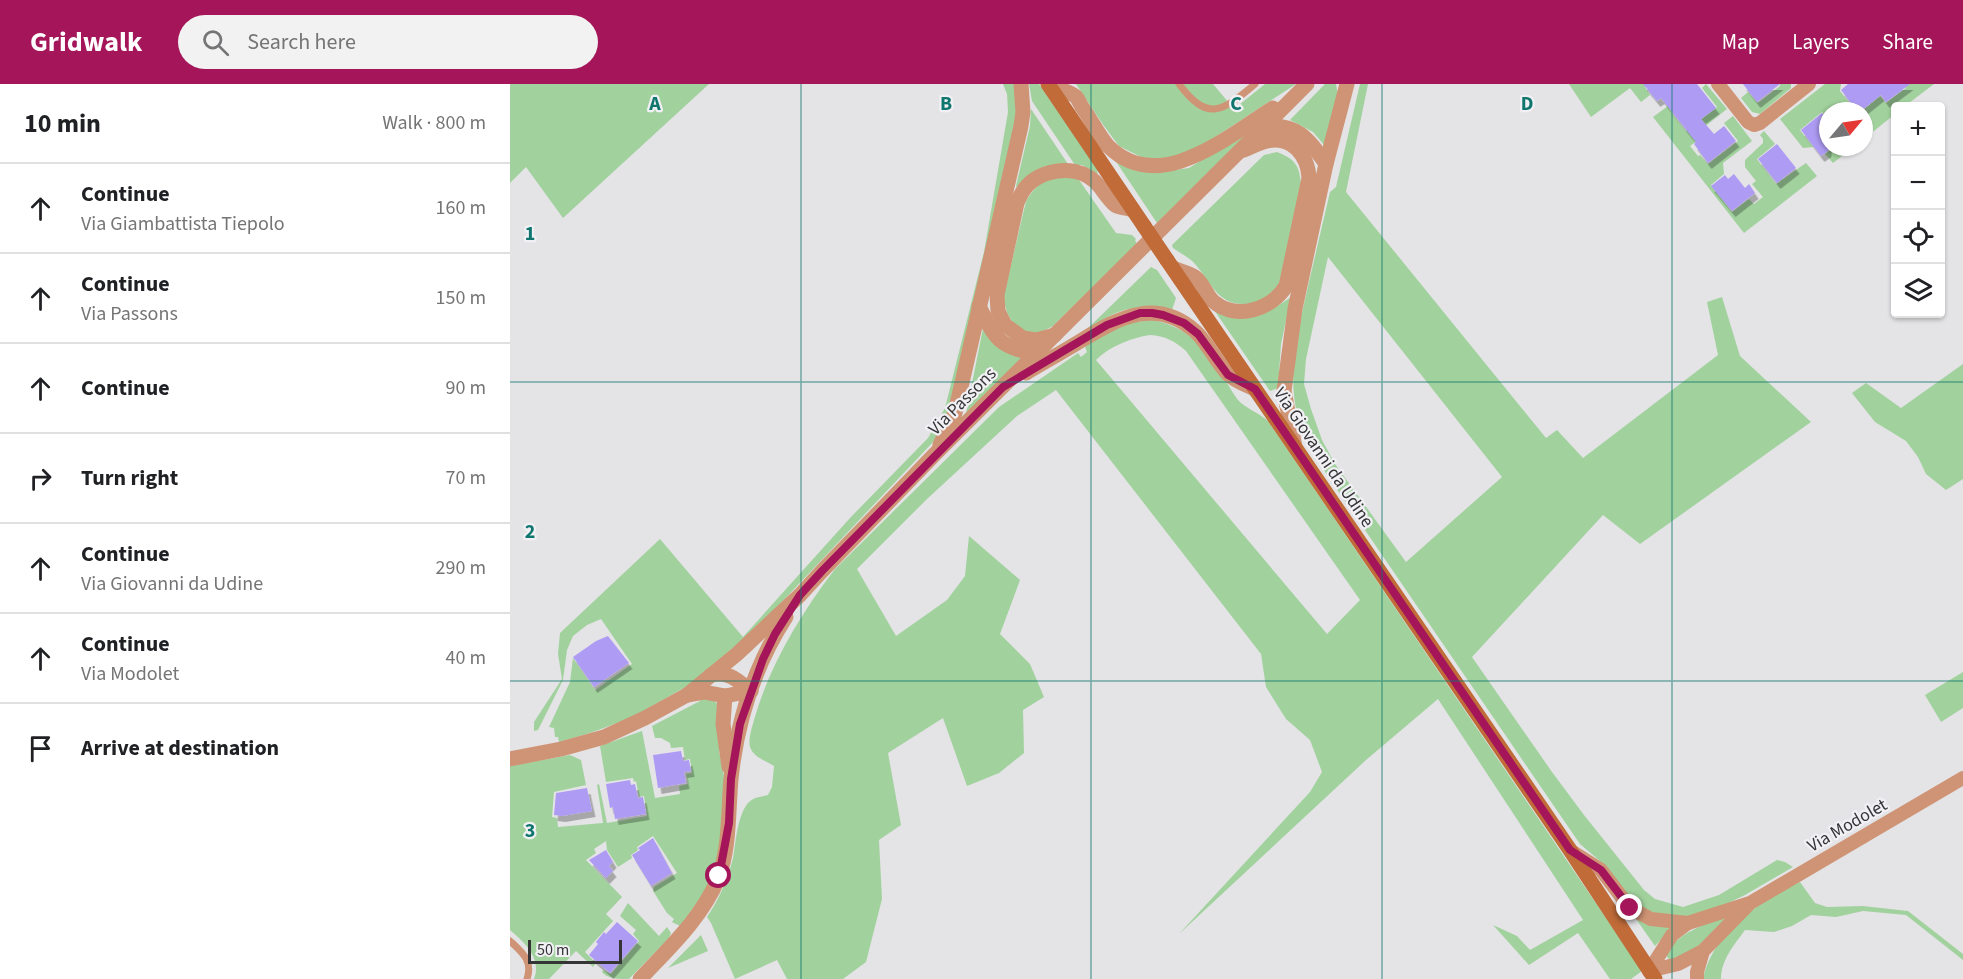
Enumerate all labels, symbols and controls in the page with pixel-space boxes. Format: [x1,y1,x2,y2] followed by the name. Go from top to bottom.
[178,15,598,69] search box
[30,22,142,62] text: Gridwalk
[199,26,232,59] icon: search
[247,26,356,58] text: Search here
[1722,27,1759,57] text: Map
[1792,27,1849,57] text: Layers
[1882,27,1933,57] text: Share
[648,90,661,118] text: A
[940,90,952,118] text: B
[1230,90,1242,118] text: C
[1521,90,1533,118] text: D
[1819,102,1873,156] north arrow
[1891,102,1945,318] map controls
[1891,102,1945,156] button: +
[24,105,101,142] text: 10 min
[382,109,486,137] text: Walk · 800 m
[1891,156,1945,210] button: −
[81,178,170,210] text: Continue
[24,192,57,225] icon: ahead
[436,194,486,222] text: 160 m
[81,210,285,238] text: Via Giambattista Tiepolo
[1891,210,1945,264] button: locate
[525,220,535,248] text: 1
[1891,264,1945,318] button: layers
[81,268,170,300] text: Continue
[24,282,57,315] icon: ahead
[436,284,486,312] text: 150 m
[81,300,178,328] text: Via Passons
[923,362,1002,441] street label: Via Passons
[24,372,57,405] icon: ahead
[81,372,170,404] text: Continue
[446,374,486,402] text: 90 m
[1267,382,1380,532] street label: Via Giovanni da Udine
[24,462,57,495] icon: right
[81,462,178,494] text: Turn right
[446,464,486,492] text: 70 m
[525,518,535,546] text: 2
[81,538,170,570] text: Continue
[24,552,57,585] icon: ahead
[436,554,486,582] text: 290 m
[81,570,263,598] text: Via Giovanni da Udine
[81,628,170,660] text: Continue
[24,642,57,675] icon: ahead
[446,644,486,672] text: 40 m
[81,660,179,688] text: Via Modolet
[24,732,57,765] icon: arrive
[81,732,279,764] text: Arrive at destination
[1803,793,1892,858] street label: Via Modolet
[525,817,535,845] text: 3
[705,862,731,888] route start
[1616,894,1642,920] route end
[528,937,622,964] scale bar
[537,939,569,961] text: 50 m

